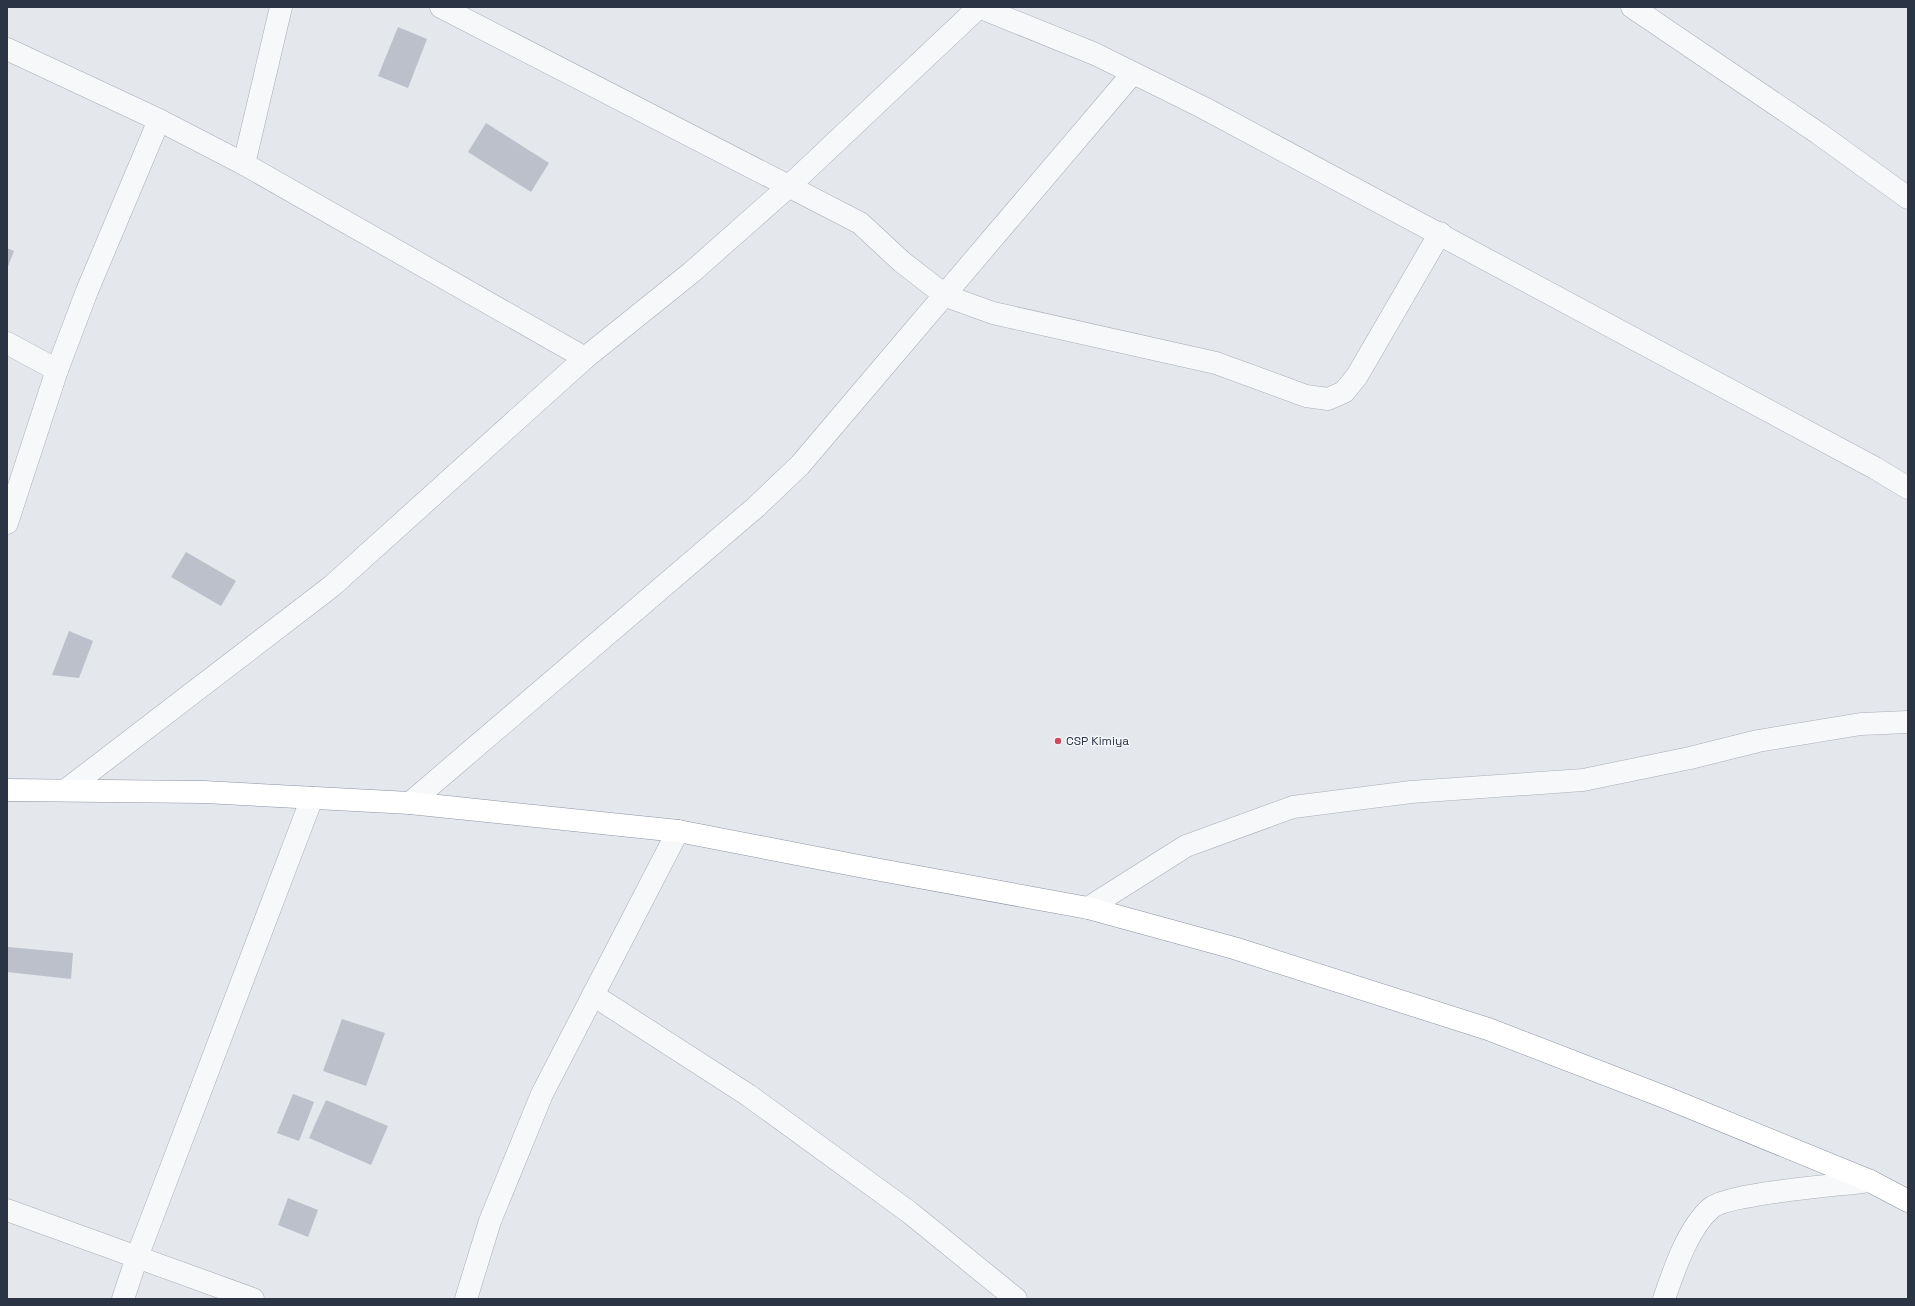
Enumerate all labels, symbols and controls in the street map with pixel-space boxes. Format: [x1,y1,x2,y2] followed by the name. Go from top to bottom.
[1066,733,1129,749] place label: CSP Kimiya
[1053,736,1063,746] marker: CSP Kimiya

